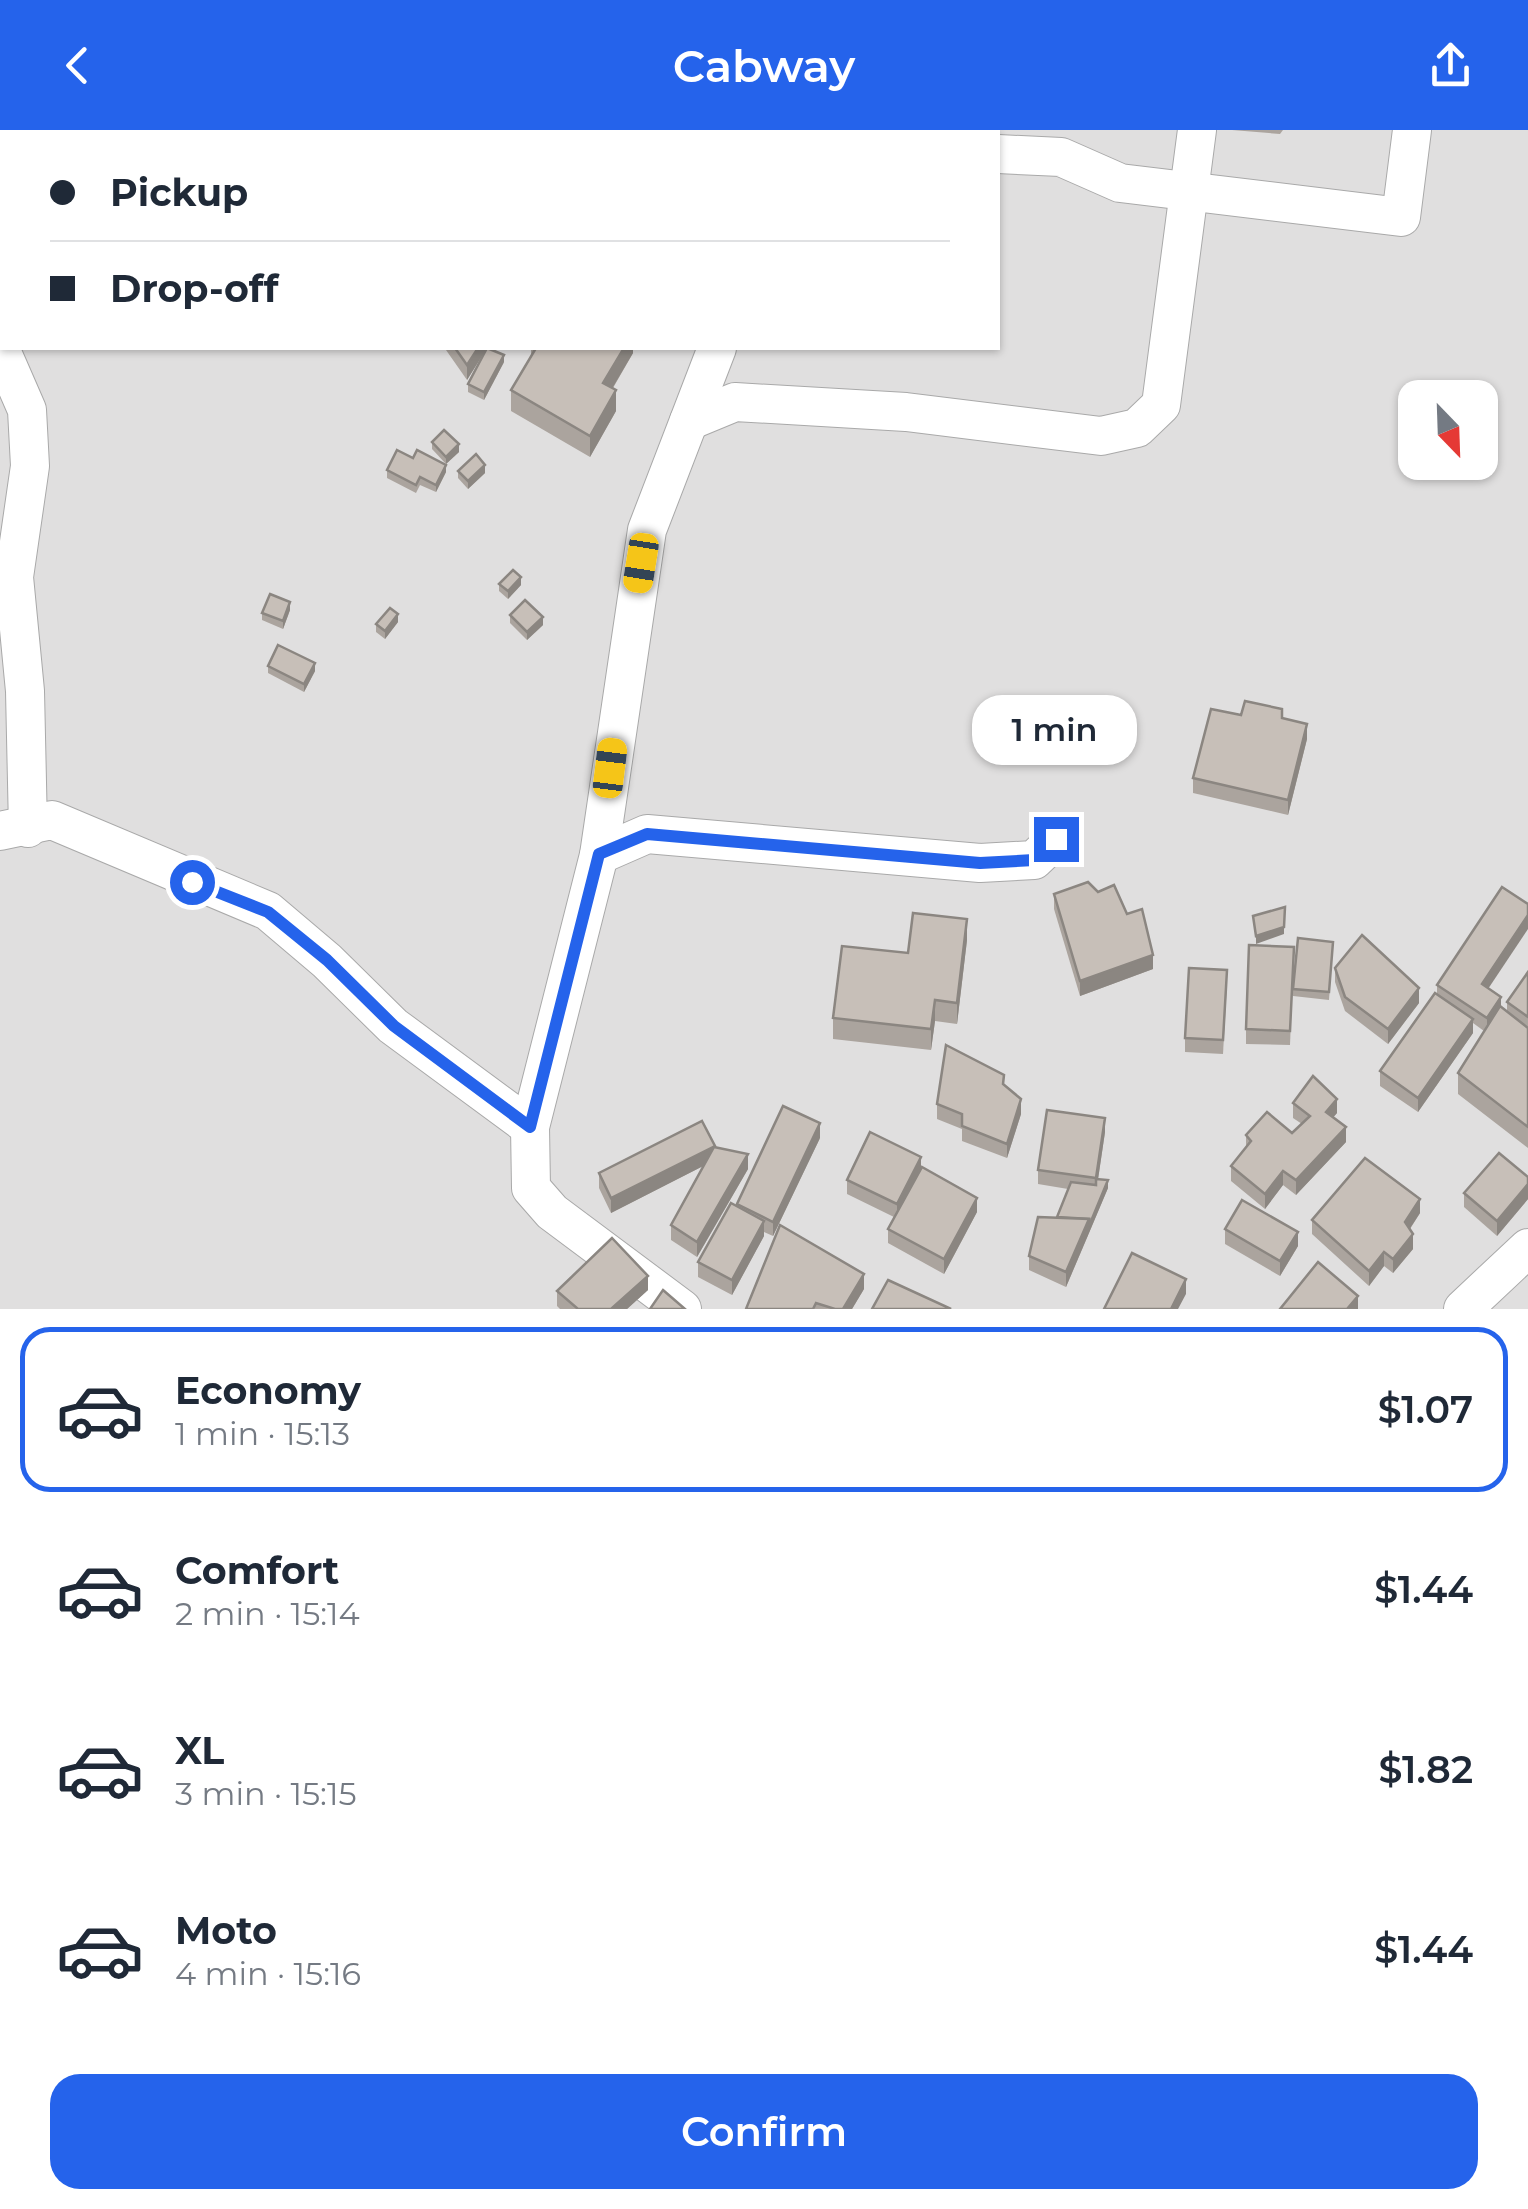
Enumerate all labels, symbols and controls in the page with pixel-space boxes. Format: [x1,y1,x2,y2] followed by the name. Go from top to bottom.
[50,38,105,93] icon: back
[673,38,855,93] text: Cabway
[1423,38,1478,93] icon: share
[110,169,248,216] text: Pickup
[110,265,279,312] text: Drop-off
[1398,380,1498,480] north arrow
[1398,380,1498,480] map controls
[621,531,661,595] car
[974,694,1138,764] callout: 1 min
[1012,710,1097,749] text: 1 min
[591,736,629,800] car
[1034,817,1079,862] route end
[170,860,215,905] route start
[55,1365,145,1455] icon: car
[175,1367,361,1414] text: Economy
[1378,1386,1473,1433] text: $1.07
[175,1414,350,1453] text: 1 min · 15:13
[55,1545,145,1635] icon: car
[175,1547,339,1594] text: Comfort
[1374,1566,1473,1613] text: $1.44
[175,1594,360,1633] text: 2 min · 15:14
[55,1725,145,1815] icon: car
[175,1727,224,1774] text: XL
[1378,1746,1473,1793] text: $1.82
[175,1774,357,1813] text: 3 min · 15:15
[55,1905,145,1995] icon: car
[175,1907,277,1954] text: Moto
[1374,1926,1473,1973] text: $1.44
[175,1954,361,1993] text: 4 min · 15:16
[50,2074,1478,2189] button: Confirm

